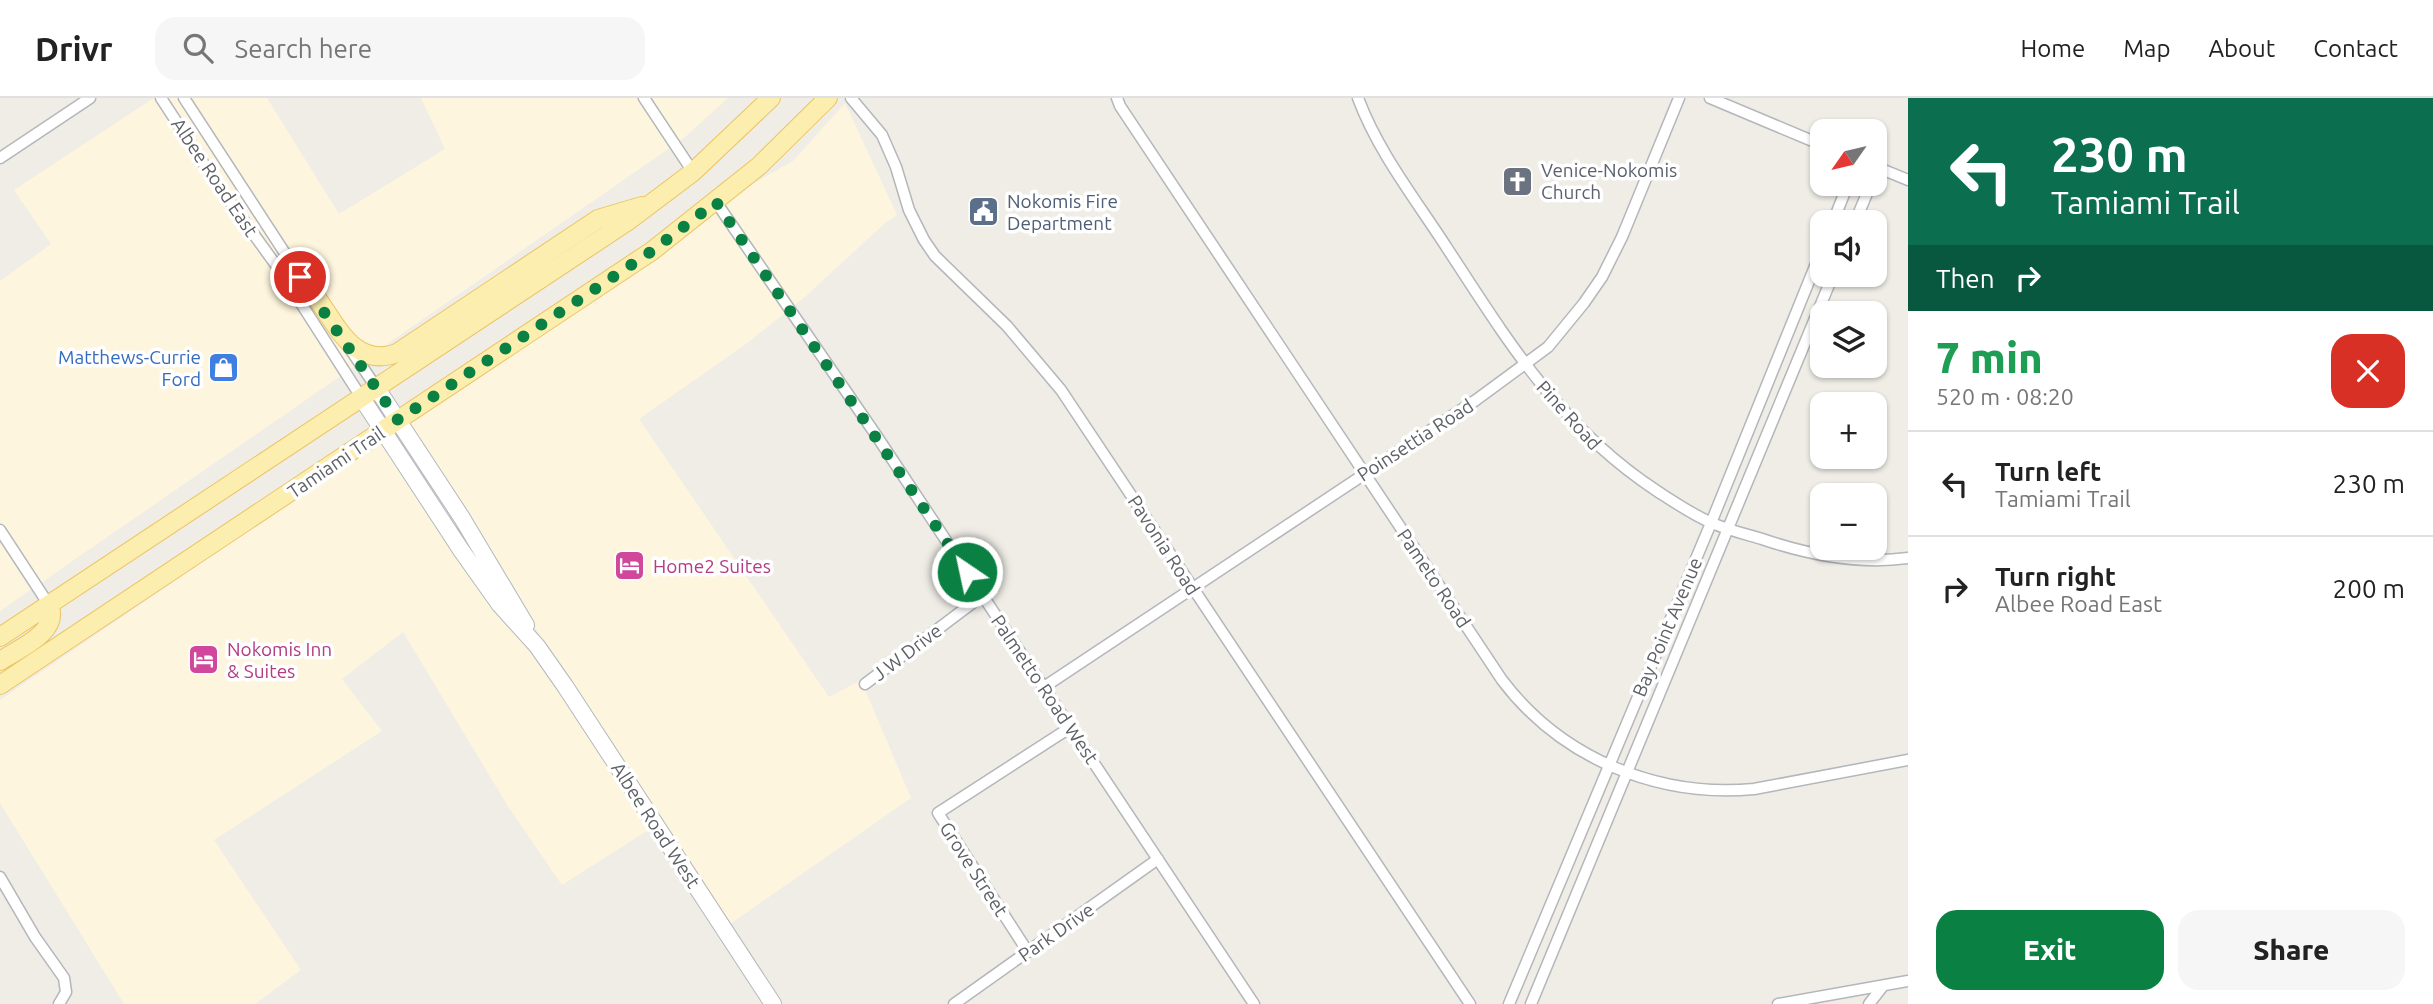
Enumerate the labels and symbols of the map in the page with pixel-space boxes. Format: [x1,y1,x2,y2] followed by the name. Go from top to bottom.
[167,114,263,241] street label: Albee Road East
[1810,119,1886,196] north arrow
[1541,159,1677,203] place label: Venice-Nokomis Church
[1501,164,1535,198] church icon: Venice-Nokomis Church
[1007,190,1118,234] place label: Nokomis Fire Department
[967,195,1001,229] public building icon: Nokomis Fire Department
[270,247,330,307] pin
[58,346,201,390] place label: Matthews-Currie Ford
[207,351,241,385] shop icon: Matthews-Currie Ford
[1532,376,1606,454] street label: Pine Road
[1353,394,1477,486] street label: Poinsettia Road
[283,422,389,502] street label: Tamiami Trail
[1124,491,1204,599] street label: Pavonia Road
[1393,524,1475,632] street label: Pameto Road
[930,535,1004,609] position arrow
[613,549,647,583] hotel icon: Home2 Suites
[1628,554,1706,700] street label: Bay Point Avenue
[653,555,771,577] place label: Home2 Suites
[987,610,1103,768] street label: Palmetto Road West
[868,619,946,685] street label: J W Drive
[227,638,332,682] place label: Nokomis Inn & Suites
[187,643,221,677] hotel icon: Nokomis Inn & Suites
[607,758,705,892] street label: Albee Road West
[935,818,1013,921] street label: Grove Street
[1014,898,1098,966] street label: Park Drive

